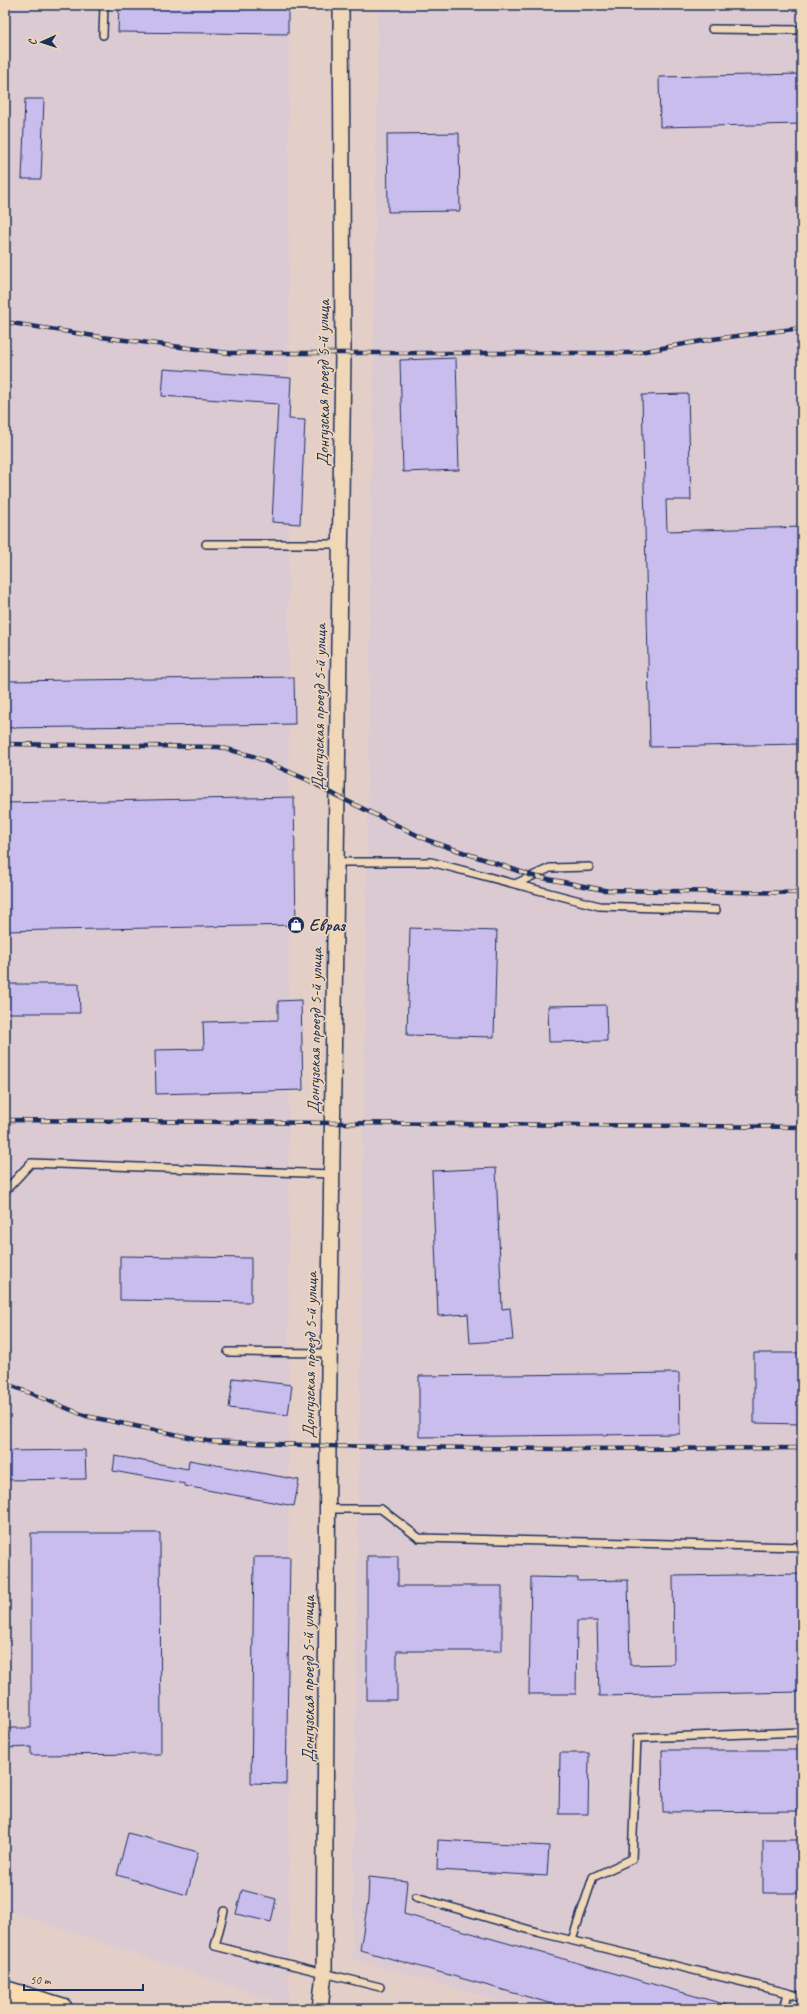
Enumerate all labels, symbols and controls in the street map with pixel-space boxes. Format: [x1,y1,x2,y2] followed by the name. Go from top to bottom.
[22,22,62,62] north arrow
[25,38,39,46] text: С
[313,298,335,466] street label: Донгузская проезд 5-й улица
[307,622,332,790] street label: Донгузская проезд 5-й улица
[286,915,306,935] shop icon: Евраз
[309,915,346,936] place label: Евраз
[303,946,328,1114] street label: Донгузская проезд 5-й улица
[298,1270,323,1438] street label: Донгузская проезд 5-й улица
[298,1594,320,1762] street label: Донгузская проезд 5-й улица
[24,1966,143,1992] scale bar
[30,1972,52,1988] text: 50 m

